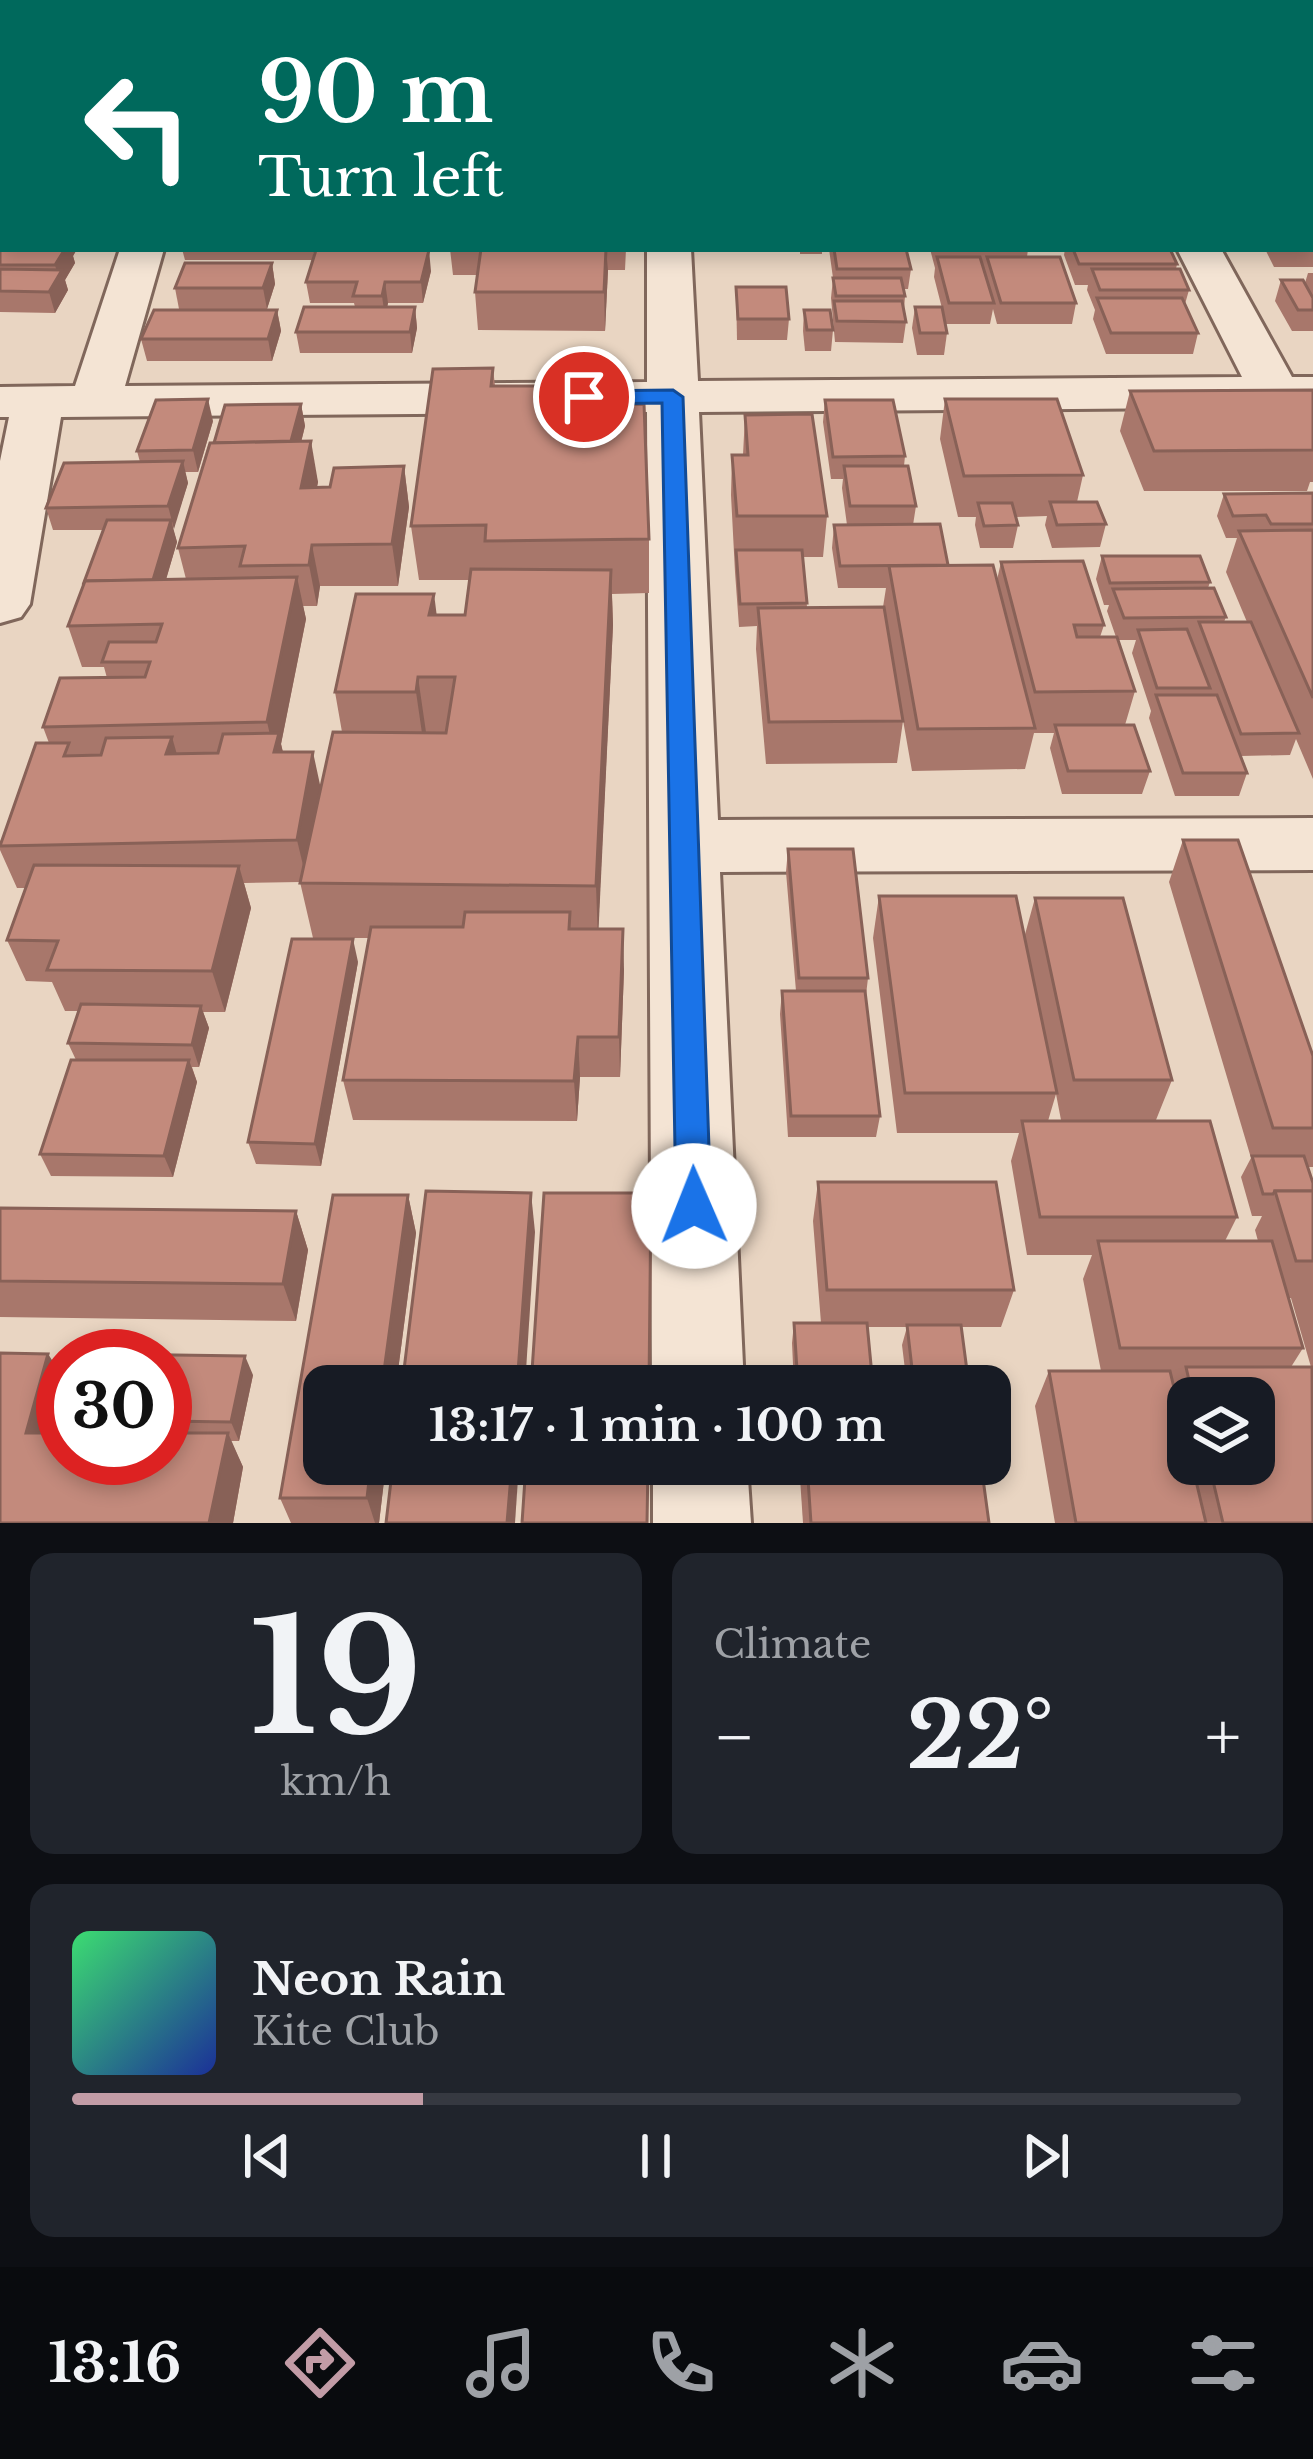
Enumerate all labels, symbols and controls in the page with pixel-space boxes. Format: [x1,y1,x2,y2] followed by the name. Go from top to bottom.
[258,41,493,145] text: 90 m
[60,48,216,204] icon: left
[258,144,504,211] text: Turn left
[533,346,635,448] pin
[551,364,617,430] icon: arrive
[631,1143,757,1269] position arrow
[36,1329,192,1485] speed limit sign: 30
[1167,1377,1275,1485] map controls
[1167,1377,1275,1485] button: layers
[429,1397,885,1453] text: 13:17 · 1 min · 100 m
[249,1582,422,1775] text: 19
[714,1620,871,1669] text: Climate
[906,1681,1054,1792] text: 22°
[714,1696,755,1778] text: −
[1205,1696,1241,1778] text: +
[280,1757,391,1806] text: km/h
[252,1951,505,2007] text: Neon Rain
[252,2007,440,2056] text: Kite Club
[234,2123,300,2189] icon: previous
[623,2123,689,2189] icon: pause
[1013,2123,1079,2189] icon: next
[278,2321,362,2405] icon: directions
[459,2321,543,2405] icon: music
[639,2321,723,2405] icon: phone
[820,2321,904,2405] icon: climate
[1000,2321,1084,2405] icon: car
[1181,2321,1265,2405] icon: filters
[48,2330,181,2397] text: 13:16

